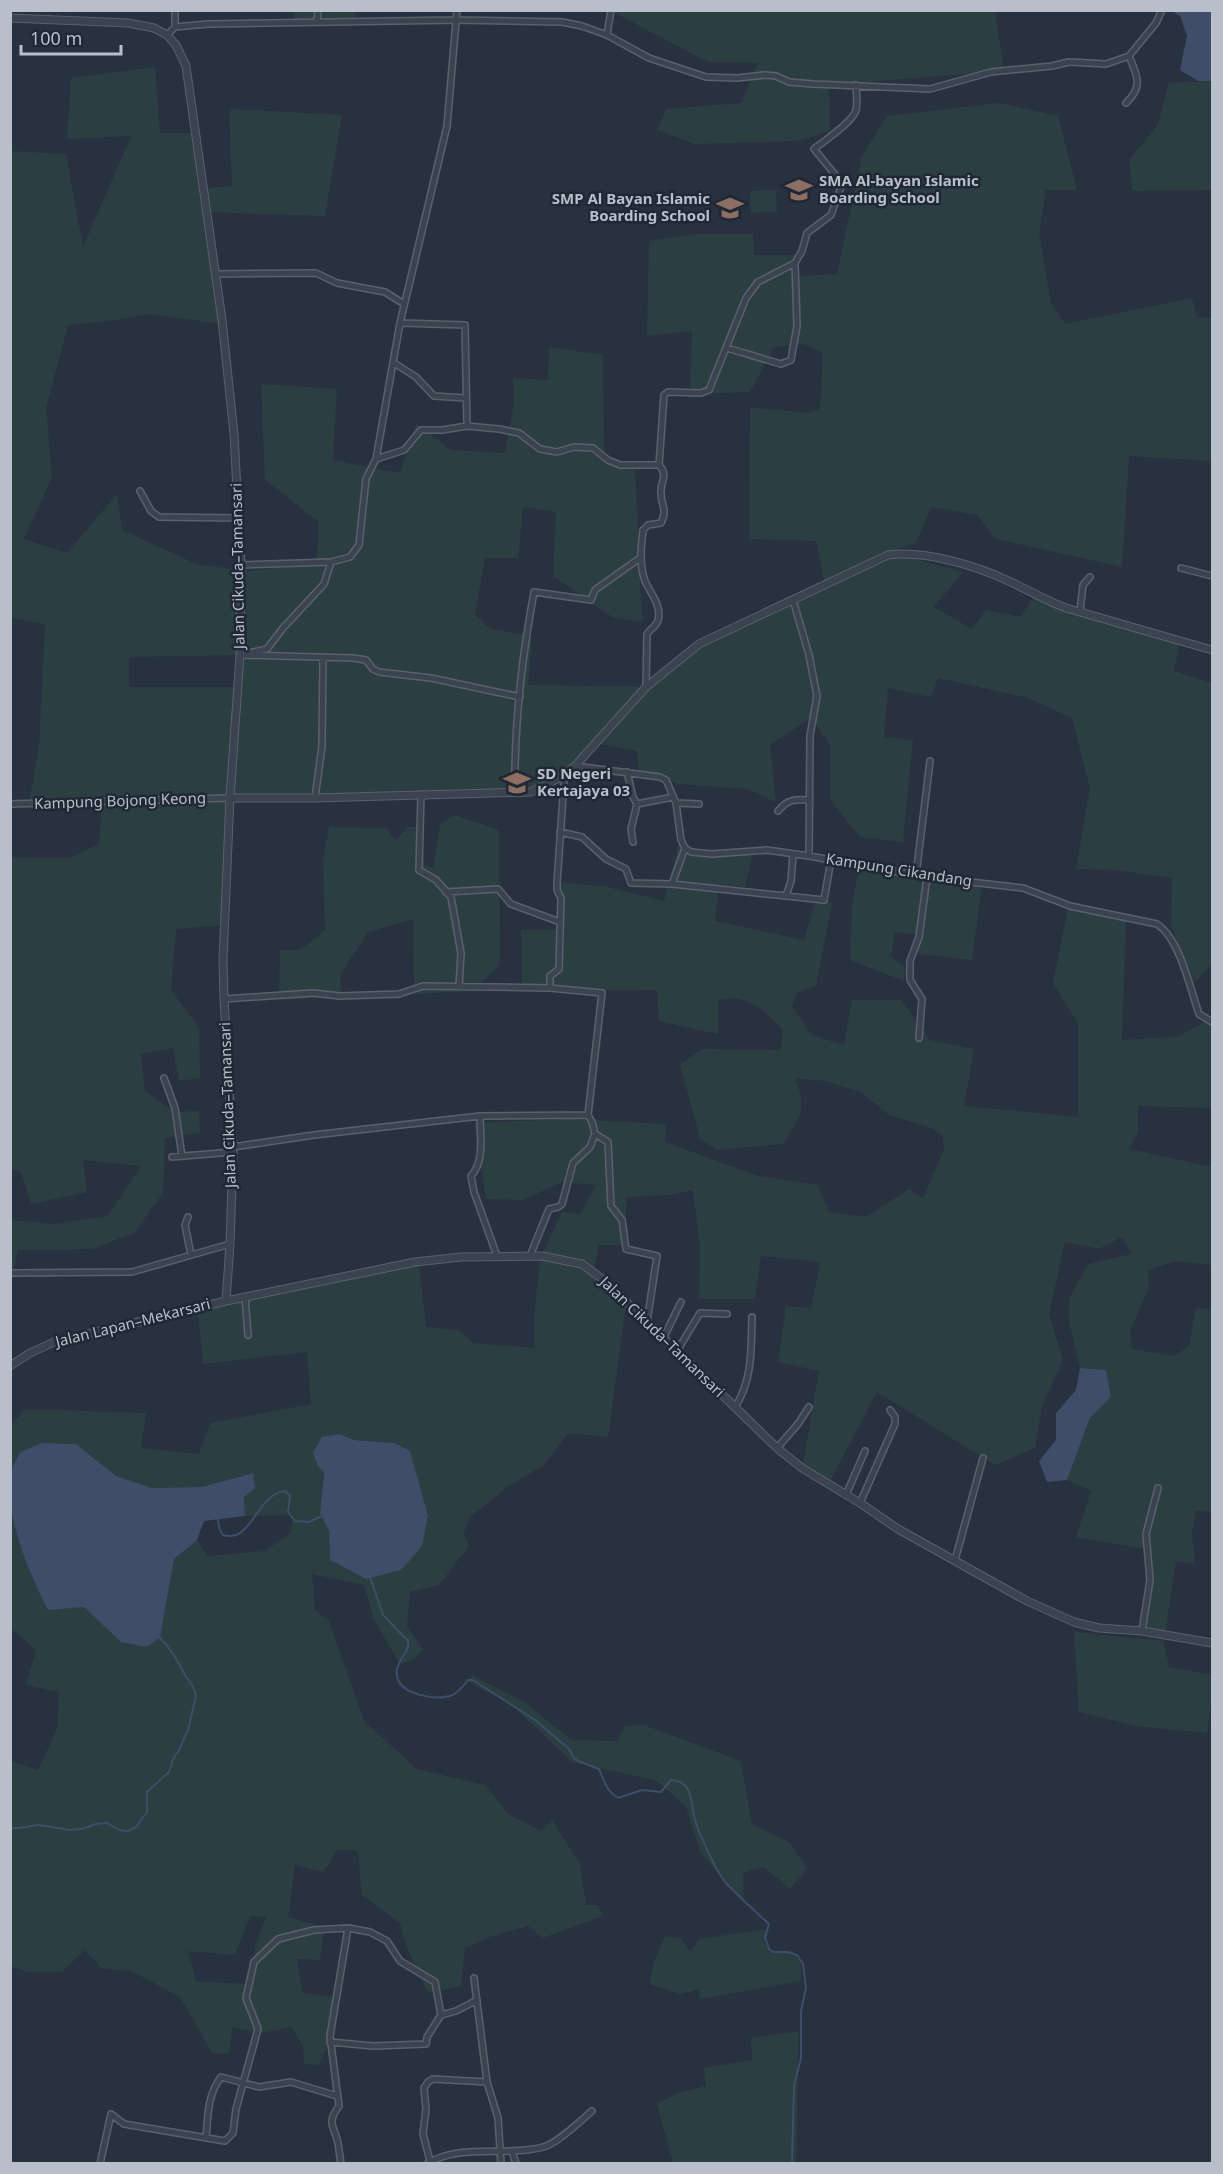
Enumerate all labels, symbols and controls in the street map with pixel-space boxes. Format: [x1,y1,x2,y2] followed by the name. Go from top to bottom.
[21,18,122,56] scale bar
[30,26,82,50] text: 100 m
[819,170,979,207] place label: SMA Al-bayan Islamic Boarding School
[784,175,814,205] school or university icon: SMA Al-bayan Islamic Boarding School
[552,188,710,225] place label: SMP Al Bayan Islamic Boarding School
[715,193,745,223] school or university icon: SMP Al Bayan Islamic Boarding School
[226,483,248,651] street label: Jalan Cikuda–Tamansari
[537,763,630,800] place label: SD Negeri Kertajaya 03
[502,768,532,798] school or university icon: SD Negeri Kertajaya 03
[34,787,206,813] street label: Kampung Bojong Keong
[825,848,974,890] street label: Kampung Cikandang
[214,1022,240,1190] street label: Jalan Cikuda–Tamansari
[595,1270,729,1401] street label: Jalan Cikuda–Tamansari
[51,1293,212,1351] street label: Jalan Lapan–Mekarsari

